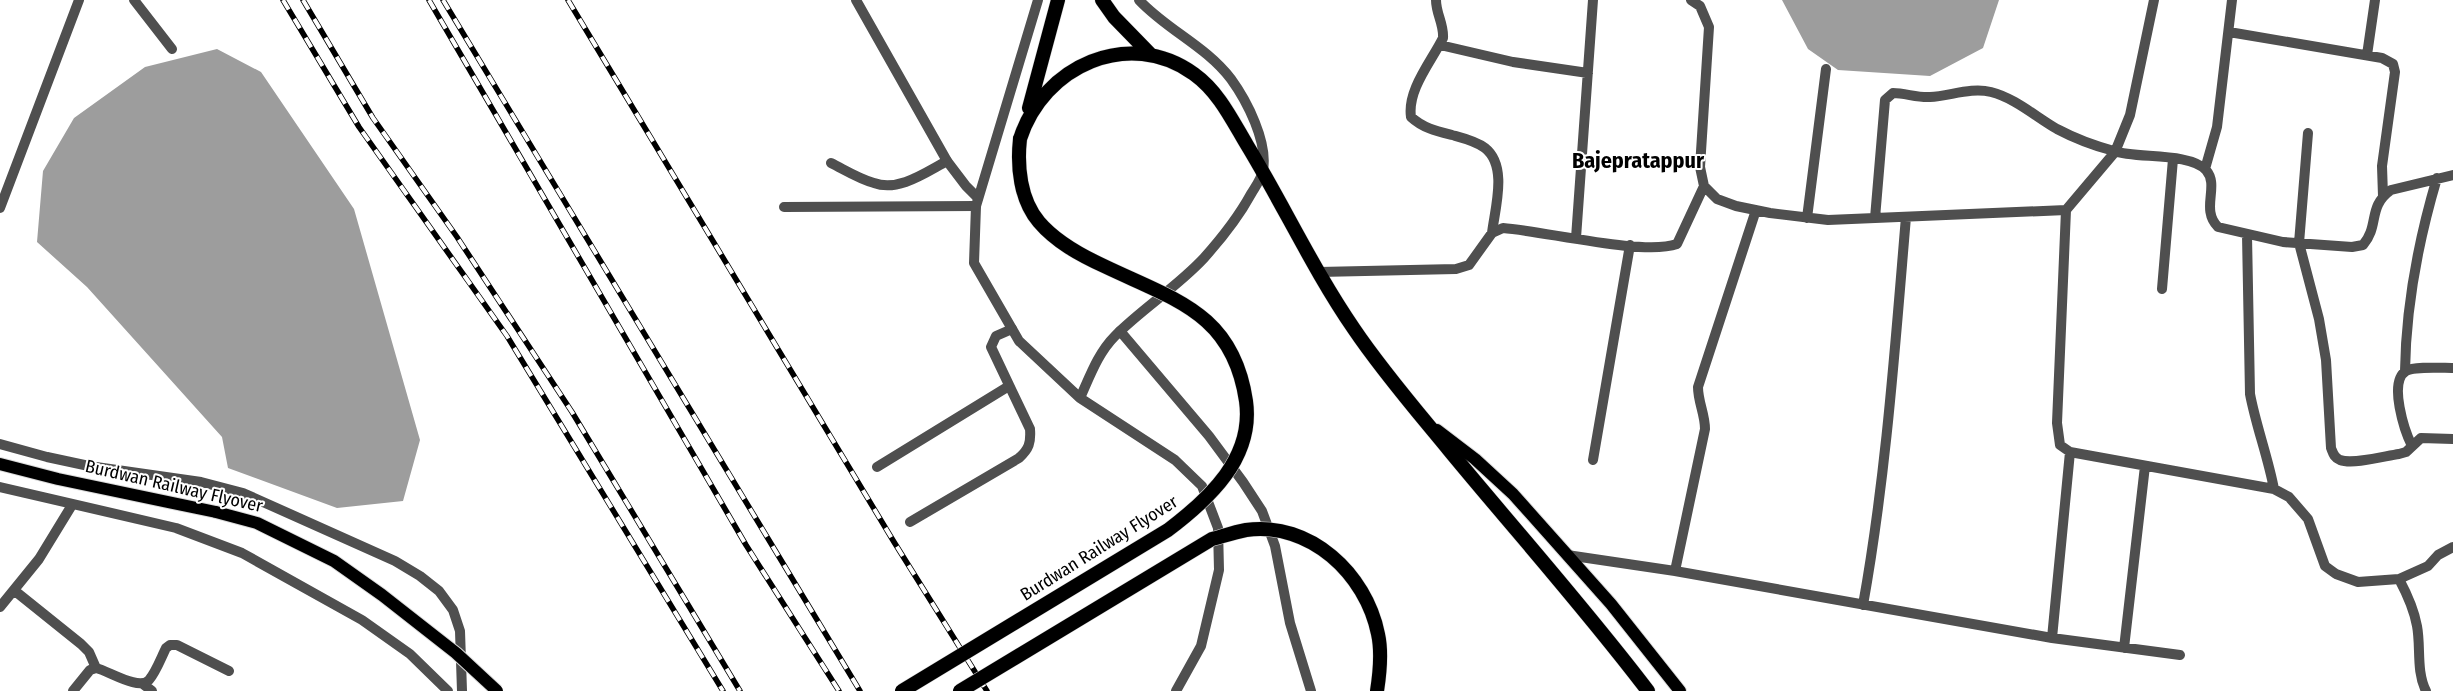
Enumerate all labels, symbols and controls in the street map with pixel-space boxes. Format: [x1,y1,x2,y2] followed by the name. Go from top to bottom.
[1572,147,1705,174] district label: Bajepratappur
[83,455,266,517] street label: Burdwan Railway Flyover
[1016,490,1182,605] street label: Burdwan Railway Flyover

